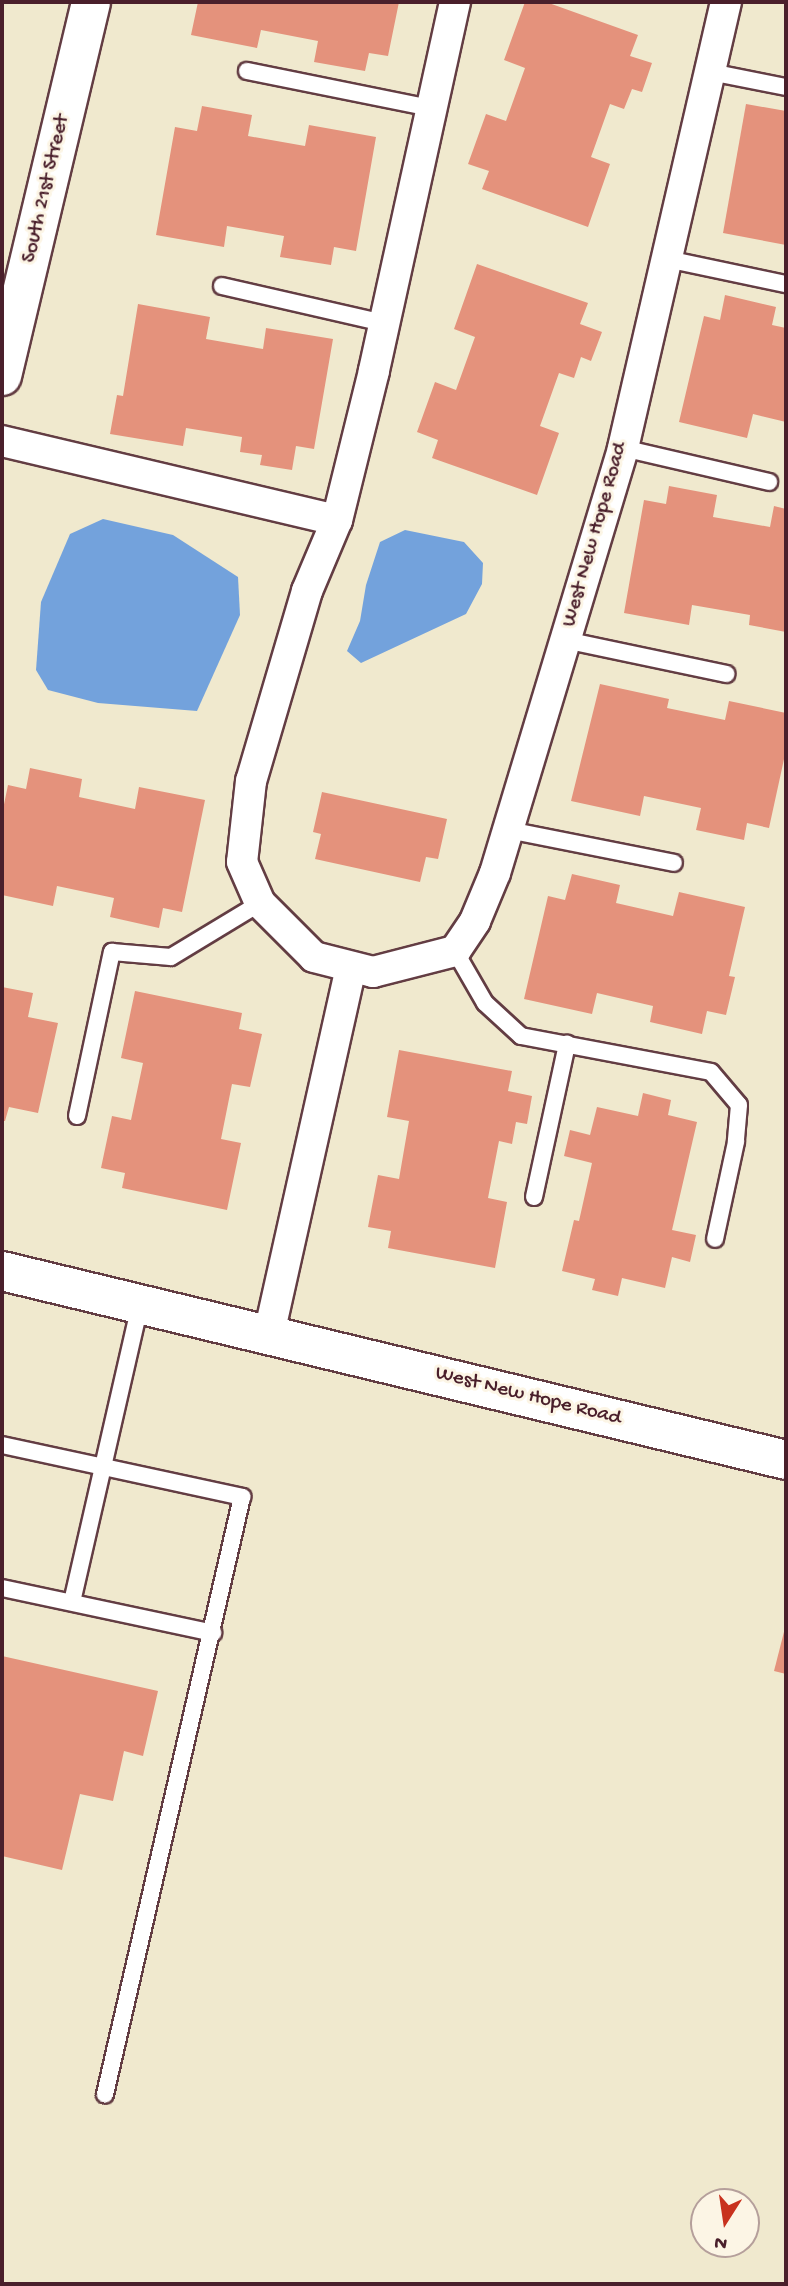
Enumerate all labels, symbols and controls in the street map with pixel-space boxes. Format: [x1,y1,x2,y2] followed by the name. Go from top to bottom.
[18,112,76,266] street label: South 21st Street
[558,440,634,630] street label: West New Hope Road
[432,1362,624,1432] street label: West New Hope Road
[690,2188,760,2258] north arrow
[712,2230,729,2255] text: N

